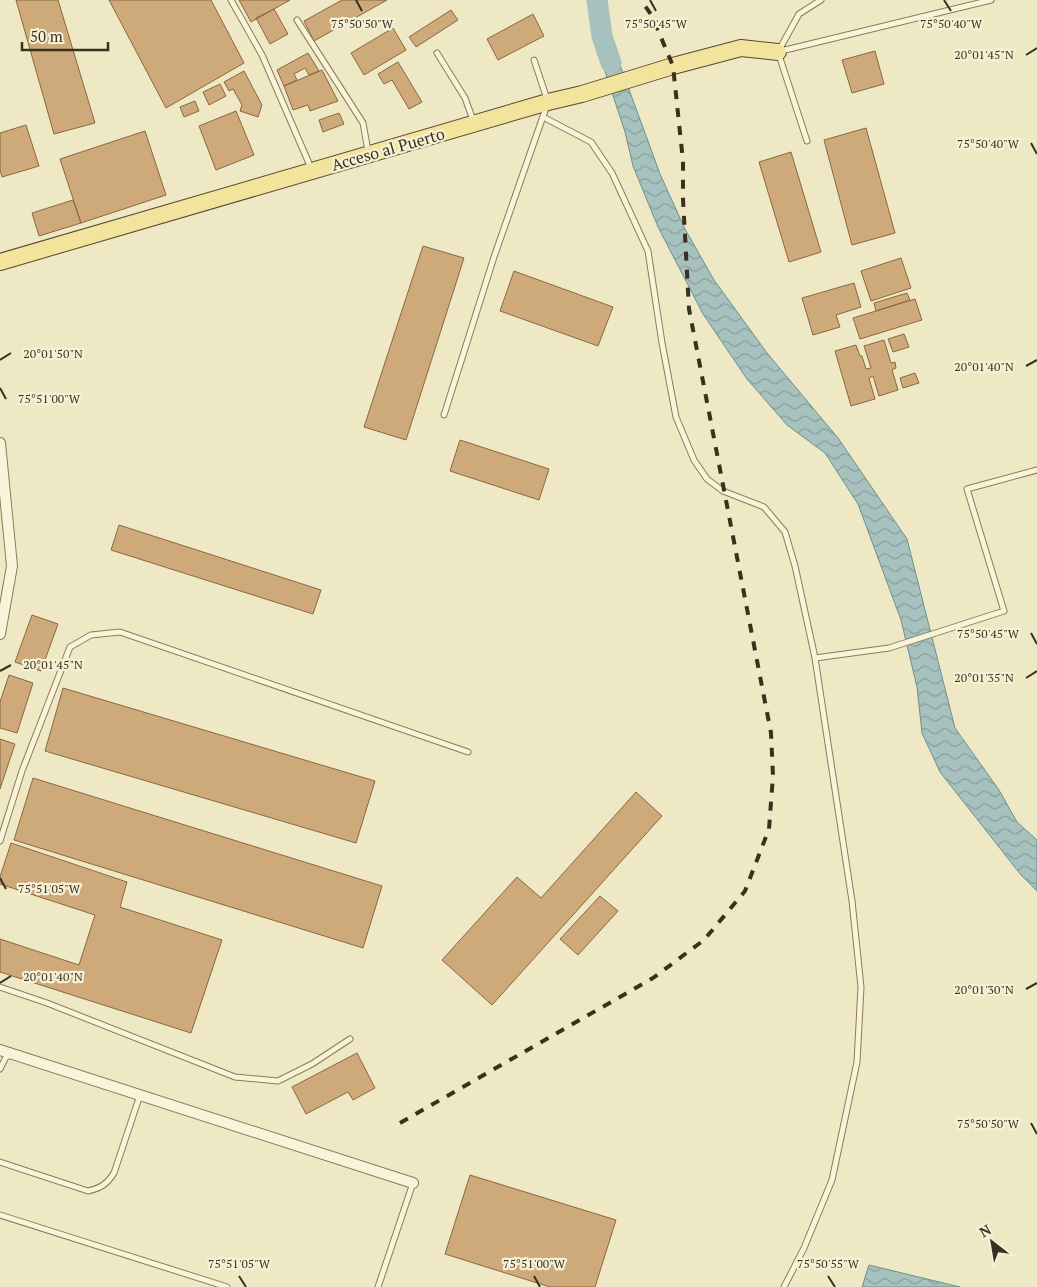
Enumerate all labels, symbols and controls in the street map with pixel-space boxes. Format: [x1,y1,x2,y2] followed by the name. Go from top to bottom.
[331,16,394,31] text: 75°50'50"W
[625,16,688,31] text: 75°50'45"W
[920,16,983,31] text: 75°50'40"W
[22,20,109,52] scale bar
[30,26,63,46] text: 50 m
[954,47,1014,62] text: 20°01'45"N
[329,122,447,176] street label: Acceso al Puerto
[957,136,1020,151] text: 75°50'40"W
[23,346,83,361] text: 20°01'50"N
[954,359,1014,374] text: 20°01'40"N
[18,391,81,406] text: 75°51'00"W
[957,626,1020,641] text: 75°50'45"W
[23,657,83,672] text: 20°01'45"N
[954,670,1014,685] text: 20°01'35"N
[18,881,81,896] text: 75°51'05"W
[23,969,83,984] text: 20°01'40"N
[954,982,1014,997] text: 20°01'30"N
[957,1116,1020,1131] text: 75°50'50"W
[967,1217,1017,1267] north arrow
[976,1219,995,1241] text: N
[208,1256,271,1271] text: 75°51'05"W
[503,1256,566,1271] text: 75°51'00"W
[797,1256,860,1271] text: 75°50'55"W

